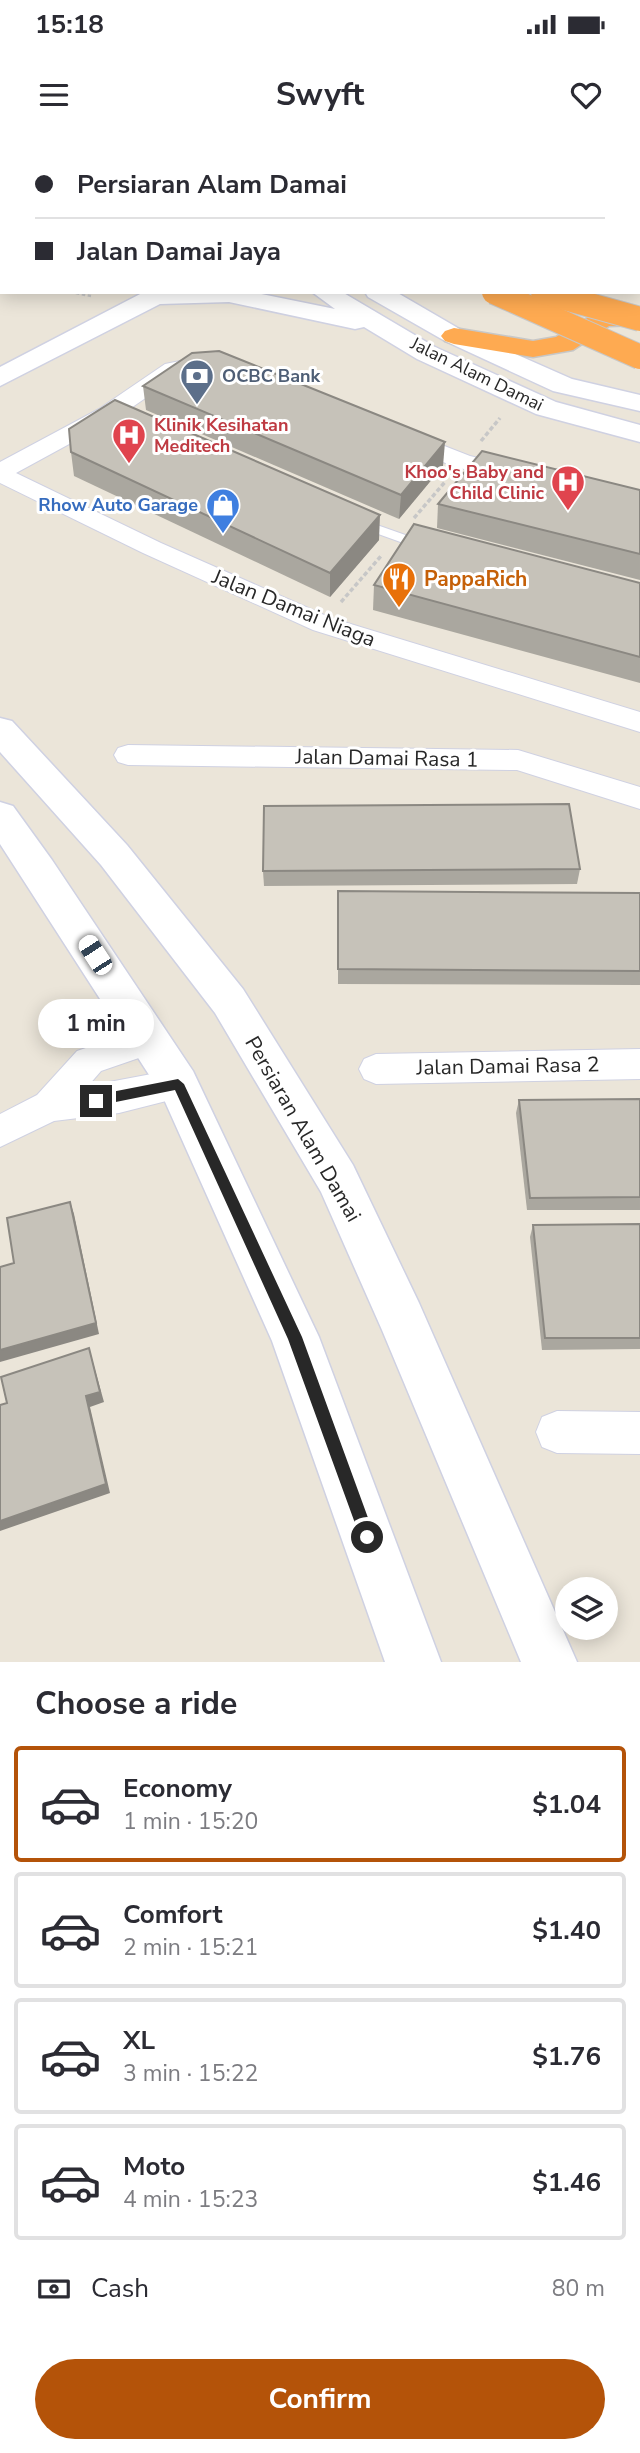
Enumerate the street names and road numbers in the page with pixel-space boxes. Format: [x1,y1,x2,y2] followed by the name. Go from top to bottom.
[406,331,547,417] street label: Jalan Alam Damai
[207,562,380,654] street label: Jalan Damai Niaga
[294,742,479,774] street label: Jalan Damai Rasa 1
[238,1031,368,1227] street label: Persiaran Alam Damai
[415,1050,600,1082] street label: Jalan Damai Rasa 2

